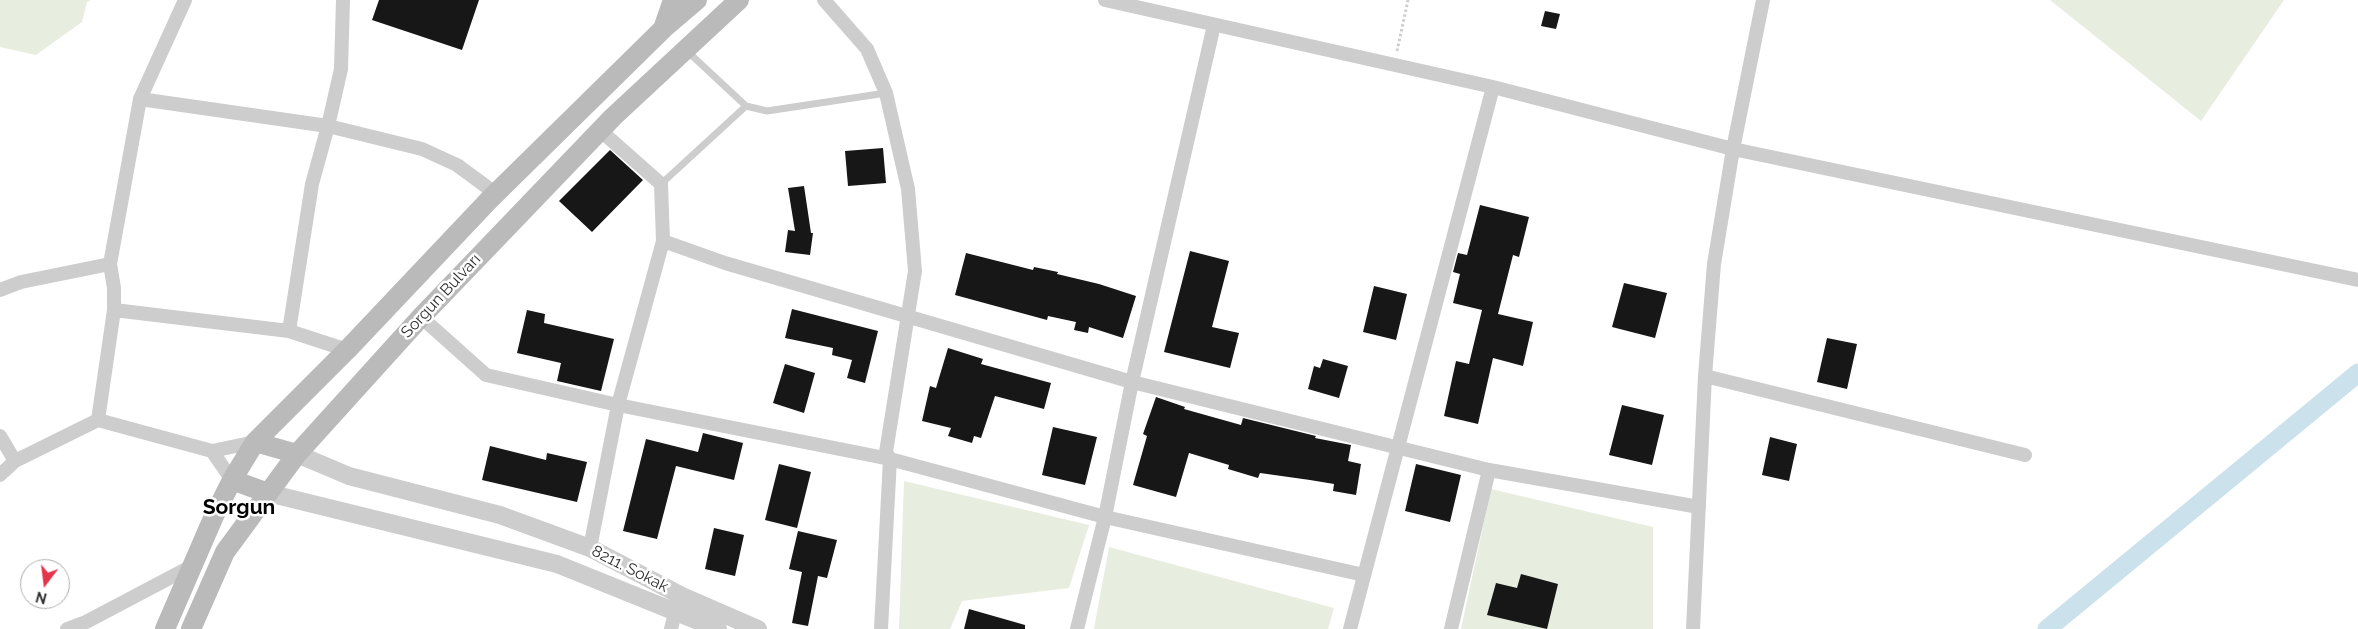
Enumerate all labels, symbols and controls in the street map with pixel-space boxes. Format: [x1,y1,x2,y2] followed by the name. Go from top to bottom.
[397,250,485,342] street label: Sorgun Bulvarı
[203,495,275,521] district label: Sorgun
[588,541,672,597] street label: 8211. Sokak
[20,559,70,609] north arrow
[34,588,49,607] text: N

